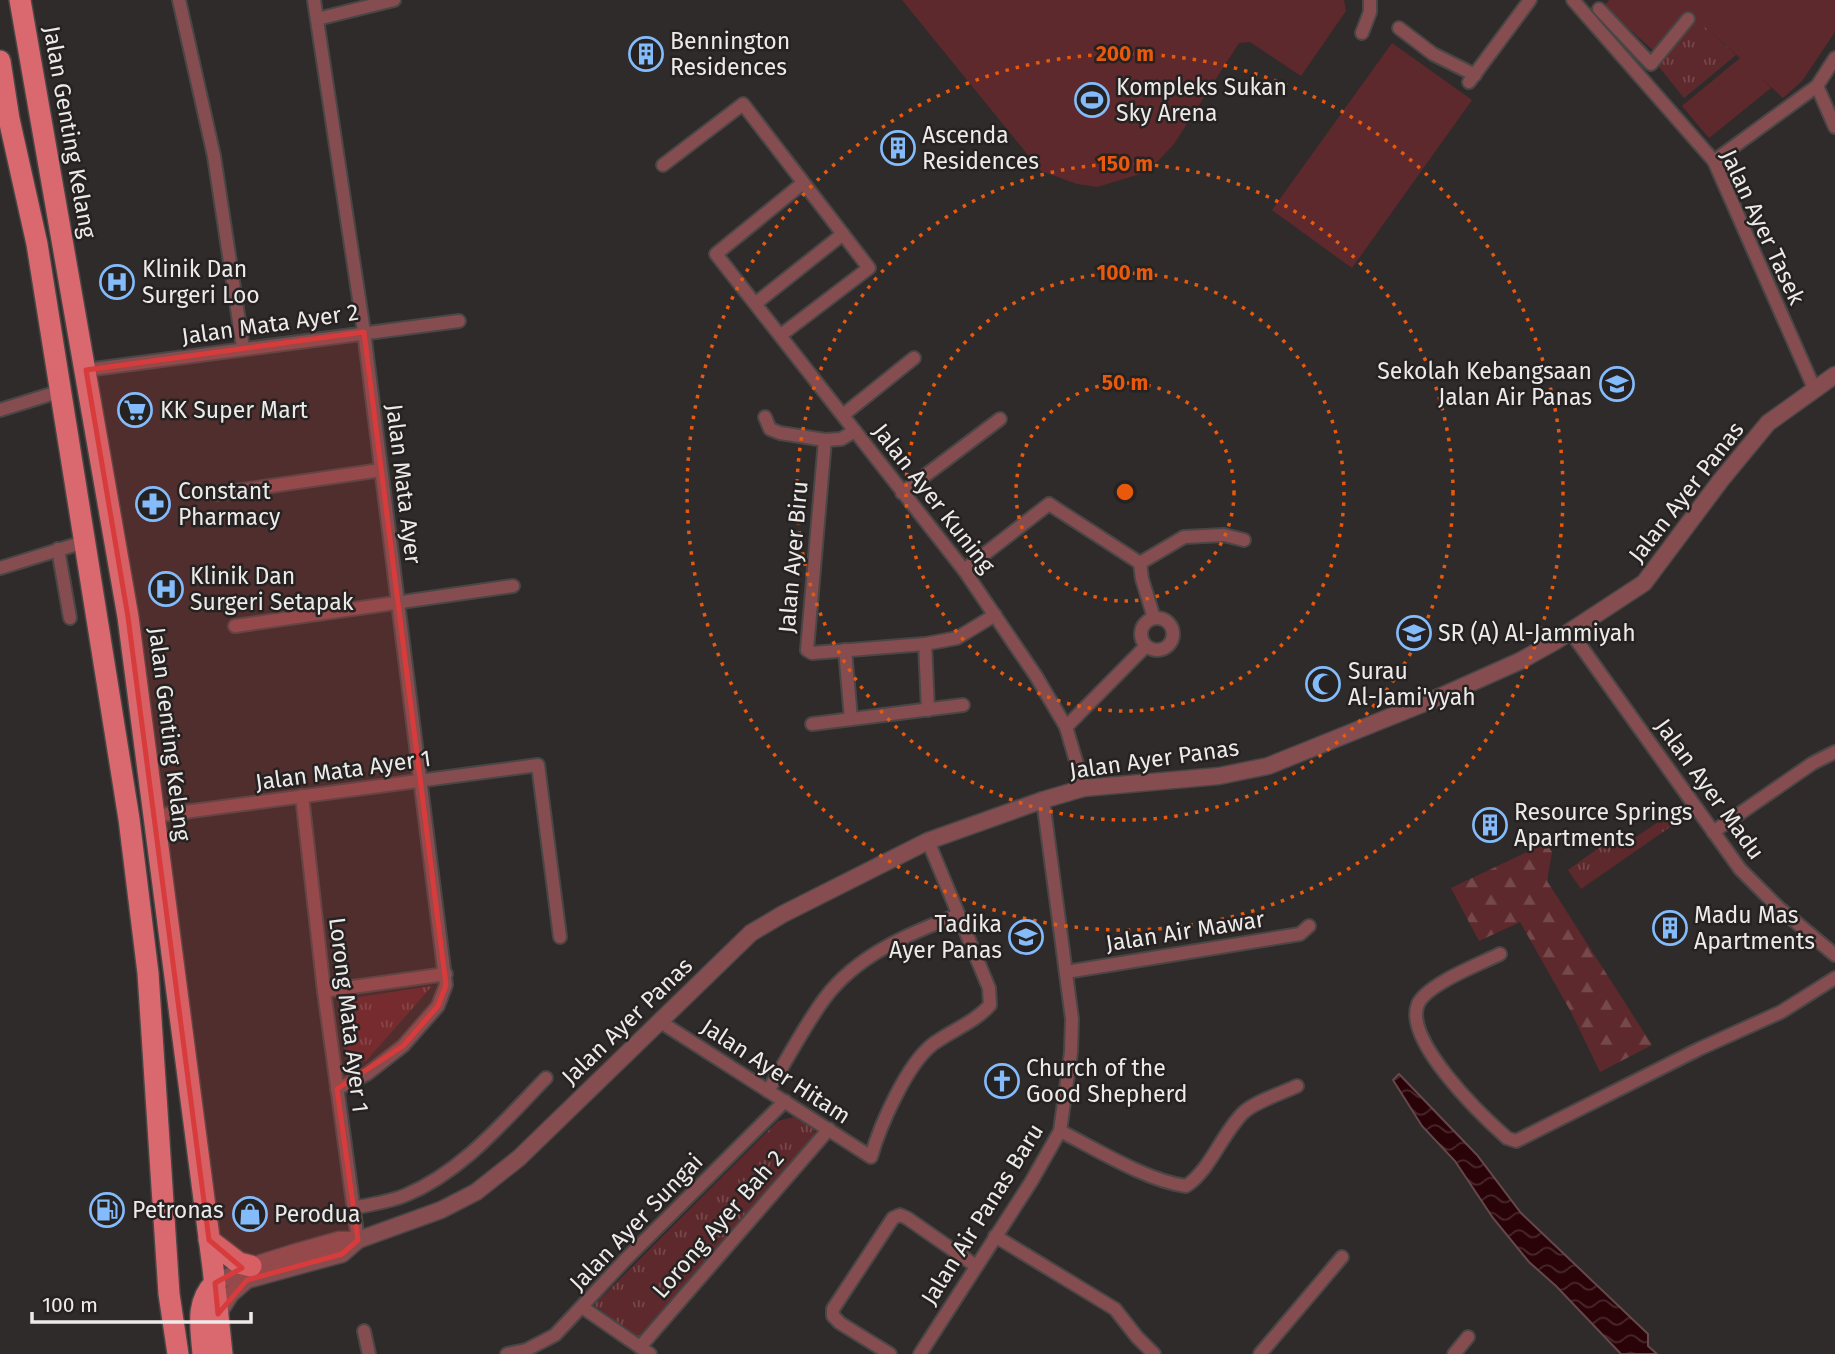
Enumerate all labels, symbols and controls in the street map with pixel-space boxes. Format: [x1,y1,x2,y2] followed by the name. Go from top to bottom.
[38,24,102,240] street label: Jalan Genting Kelang
[670,27,790,81] place label: Bennington Residences
[627,35,665,73] building icon: Bennington Residences
[1096,41,1154,67] text: 200 m
[1116,73,1287,127] place label: Kompleks Sukan Sky Arena
[1073,81,1111,119] sports icon: Kompleks Sukan Sky Arena
[922,121,1039,175] place label: Ascenda Residences
[879,129,917,167] building icon: Ascenda Residences
[1715,145,1811,309] street label: Jalan Ayer Tasek
[1097,151,1153,177] text: 150 m
[142,255,260,309] place label: Klinik Dan Surgeri Loo
[1096,260,1154,286] text: 100 m
[98,263,136,301] hospital icon: Klinik Dan Surgeri Loo
[180,298,360,350] street label: Jalan Mata Ayer 2
[1377,357,1592,411] place label: Sekolah Kebangsaan Jalan Air Panas
[1598,365,1636,403] school or university icon: Sekolah Kebangsaan Jalan Air Panas
[1102,370,1148,396] text: 50 m
[116,391,154,429] supermarket icon: KK Super Mart
[160,396,309,424] place label: KK Super Mart
[380,402,428,566] street label: Jalan Mata Ayer
[1622,416,1750,568] street label: Jalan Ayer Panas
[867,418,1001,578] street label: Jalan Ayer Kuning
[178,477,281,531] place label: Constant Pharmacy
[772,480,814,634] street label: Jalan Ayer Biru
[1113,480,1137,504] centre of rings
[134,485,172,523] pharmacy icon: Constant Pharmacy
[190,562,354,616] place label: Klinik Dan Surgeri Setapak
[147,570,185,608] hospital icon: Klinik Dan Surgeri Setapak
[1395,614,1433,652] school or university icon: SR (A) Al-Jammiyah
[1438,619,1636,647] place label: SR (A) Al-Jammiyah
[143,625,197,843] street label: Jalan Genting Kelang
[1348,657,1476,711] place label: Surau Al-Jami'yyah
[1304,665,1342,703] mosque icon: Surau Al-Jami'yyah
[1649,713,1771,865] street label: Jalan Ayer Madu
[1067,733,1241,785] street label: Jalan Ayer Panas
[253,744,433,796] street label: Jalan Mata Ayer 1
[1514,798,1693,852] place label: Resource Springs Apartments
[1471,806,1509,844] building icon: Resource Springs Apartments
[1694,901,1815,955] place label: Madu Mas Apartments
[1104,905,1267,957] street label: Jalan Air Mawar
[1651,909,1689,947] building icon: Madu Mas Apartments
[889,910,1002,964] place label: Tadika Ayer Panas
[323,916,375,1114] street label: Lorong Mata Ayer 1
[1007,918,1045,956] school or university icon: Tadika Ayer Panas
[556,952,698,1090] street label: Jalan Ayer Panas
[696,1012,856,1130] street label: Jalan Ayer Hitam
[1026,1054,1187,1108] place label: Church of the Good Shepherd
[983,1062,1021,1100] church icon: Church of the Good Shepherd
[915,1118,1049,1310] street label: Jalan Air Panas Baru
[646,1144,790,1304] street label: Lorong Ayer Bah 2
[563,1148,709,1296] street label: Jalan Ayer Sungai
[88,1191,126,1229] fuel station icon: Petronas
[231,1195,269,1233] shop icon: Perodua
[132,1196,224,1224] place label: Petronas
[274,1200,360,1228] place label: Perodua
[32,1280,250,1324] scale bar
[42,1292,98,1318] text: 100 m

